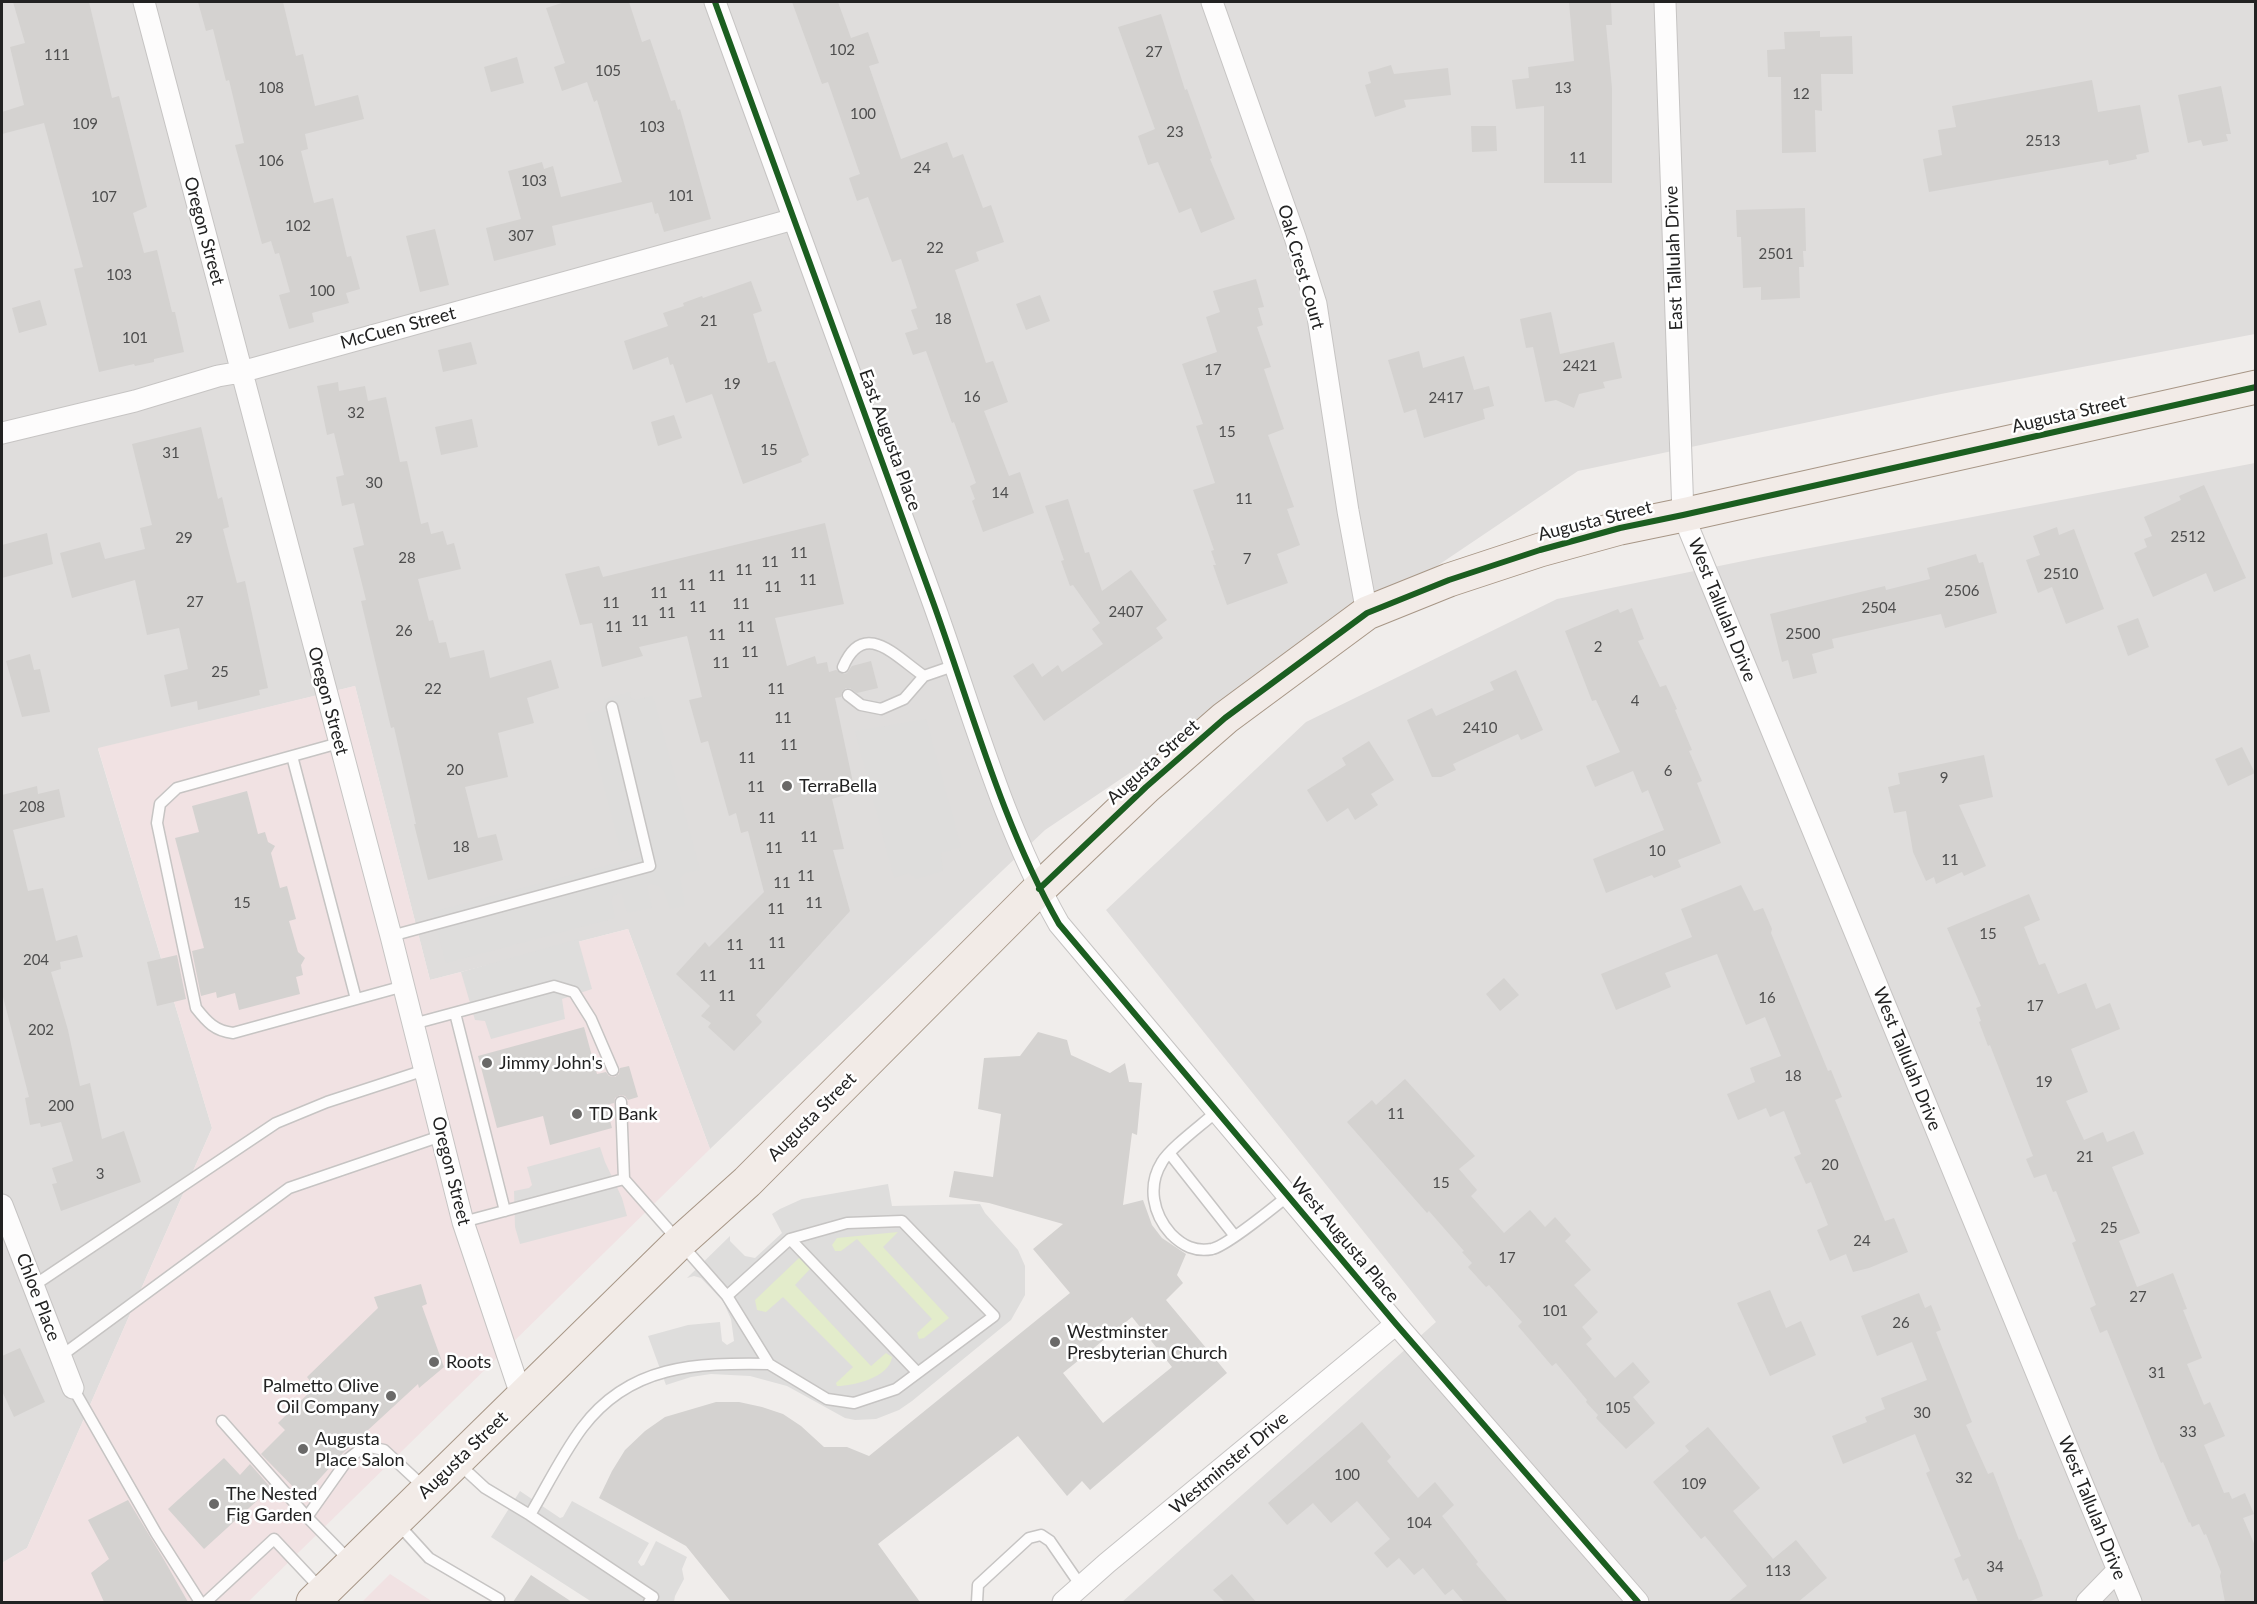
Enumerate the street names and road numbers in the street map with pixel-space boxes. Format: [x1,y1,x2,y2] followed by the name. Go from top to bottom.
[179,174,229,288] street label: Oregon Street
[1661,185,1687,331] street label: East Tallulah Drive
[1273,202,1329,332] street label: Oak Crest Court
[338,302,458,354] street label: McCuen Street
[854,366,926,514] street label: East Augusta Place
[2010,390,2128,438] street label: Augusta Street
[1536,496,1654,546] street label: Augusta Street
[1683,535,1761,685] street label: West Tallulah Drive
[303,644,353,758] street label: Oregon Street
[1102,715,1204,809] street label: Augusta Street
[1868,984,1946,1134] street label: West Tallulah Drive
[763,1068,861,1166] street label: Augusta Street
[427,1114,475,1228] street label: Oregon Street
[1286,1173,1404,1307] street label: West Augusta Place
[11,1250,65,1344] street label: Chloe Place
[414,1407,512,1503] street label: Augusta Street
[1165,1407,1293,1519] street label: Westminster Drive
[2053,1433,2131,1583] street label: West Tallulah Drive

